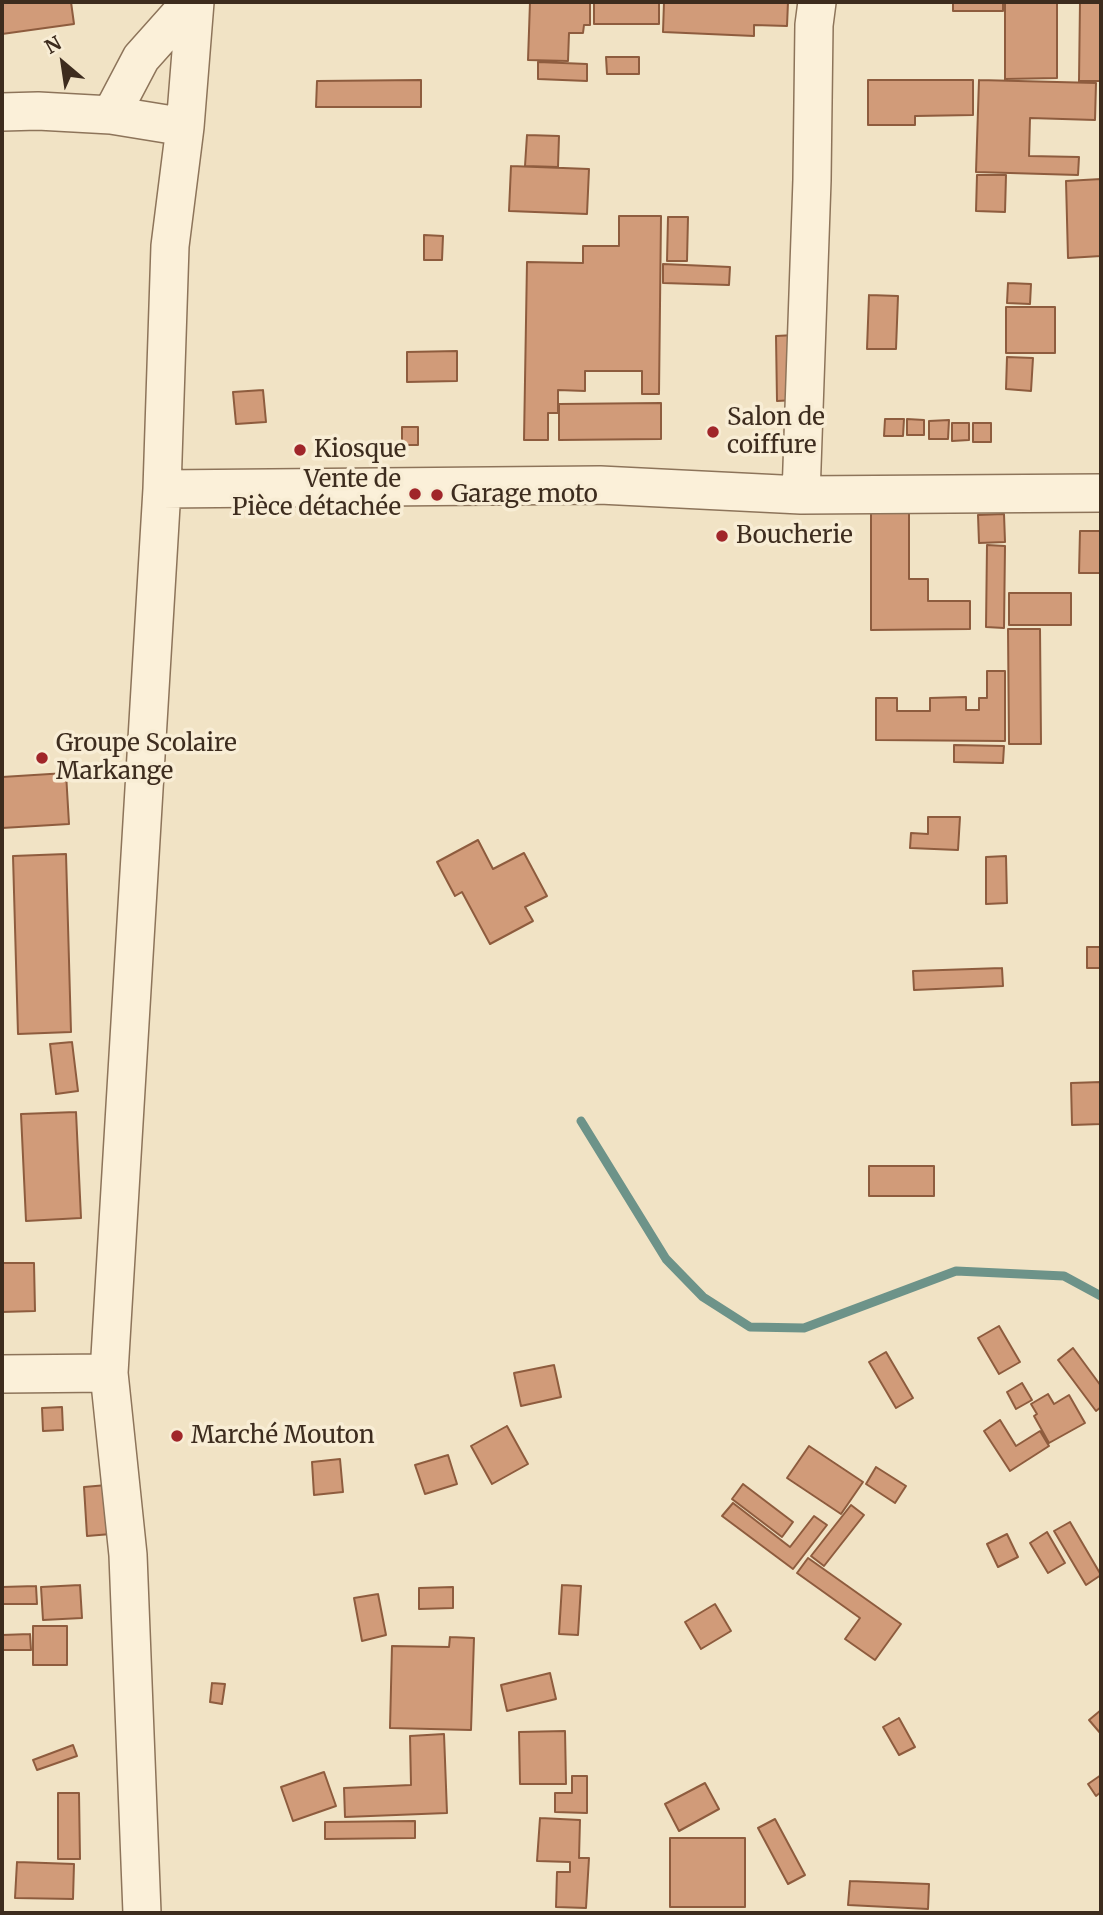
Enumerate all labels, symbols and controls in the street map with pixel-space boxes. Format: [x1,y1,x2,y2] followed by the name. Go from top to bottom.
[28,28,98,98] north arrow
[40,31,65,59] text: N
[727,404,825,460] place label: Salon de coiffure
[705,424,721,440] marker: Salon de coiffure
[314,436,406,464] place label: Kiosque
[292,442,308,458] marker: Kiosque
[232,466,401,522] place label: Vente de Pièce détachée
[451,481,598,509] place label: Garage moto
[407,486,423,502] marker: Vente de Pièce détachée
[429,487,445,503] marker: Garage moto
[736,522,853,550] place label: Boucherie
[714,528,730,544] marker: Boucherie
[56,730,237,786] place label: Groupe Scolaire Markange
[34,750,50,766] marker: Groupe Scolaire Markange
[191,1422,375,1450] place label: Marché Mouton
[169,1428,185,1444] marker: Marché Mouton

